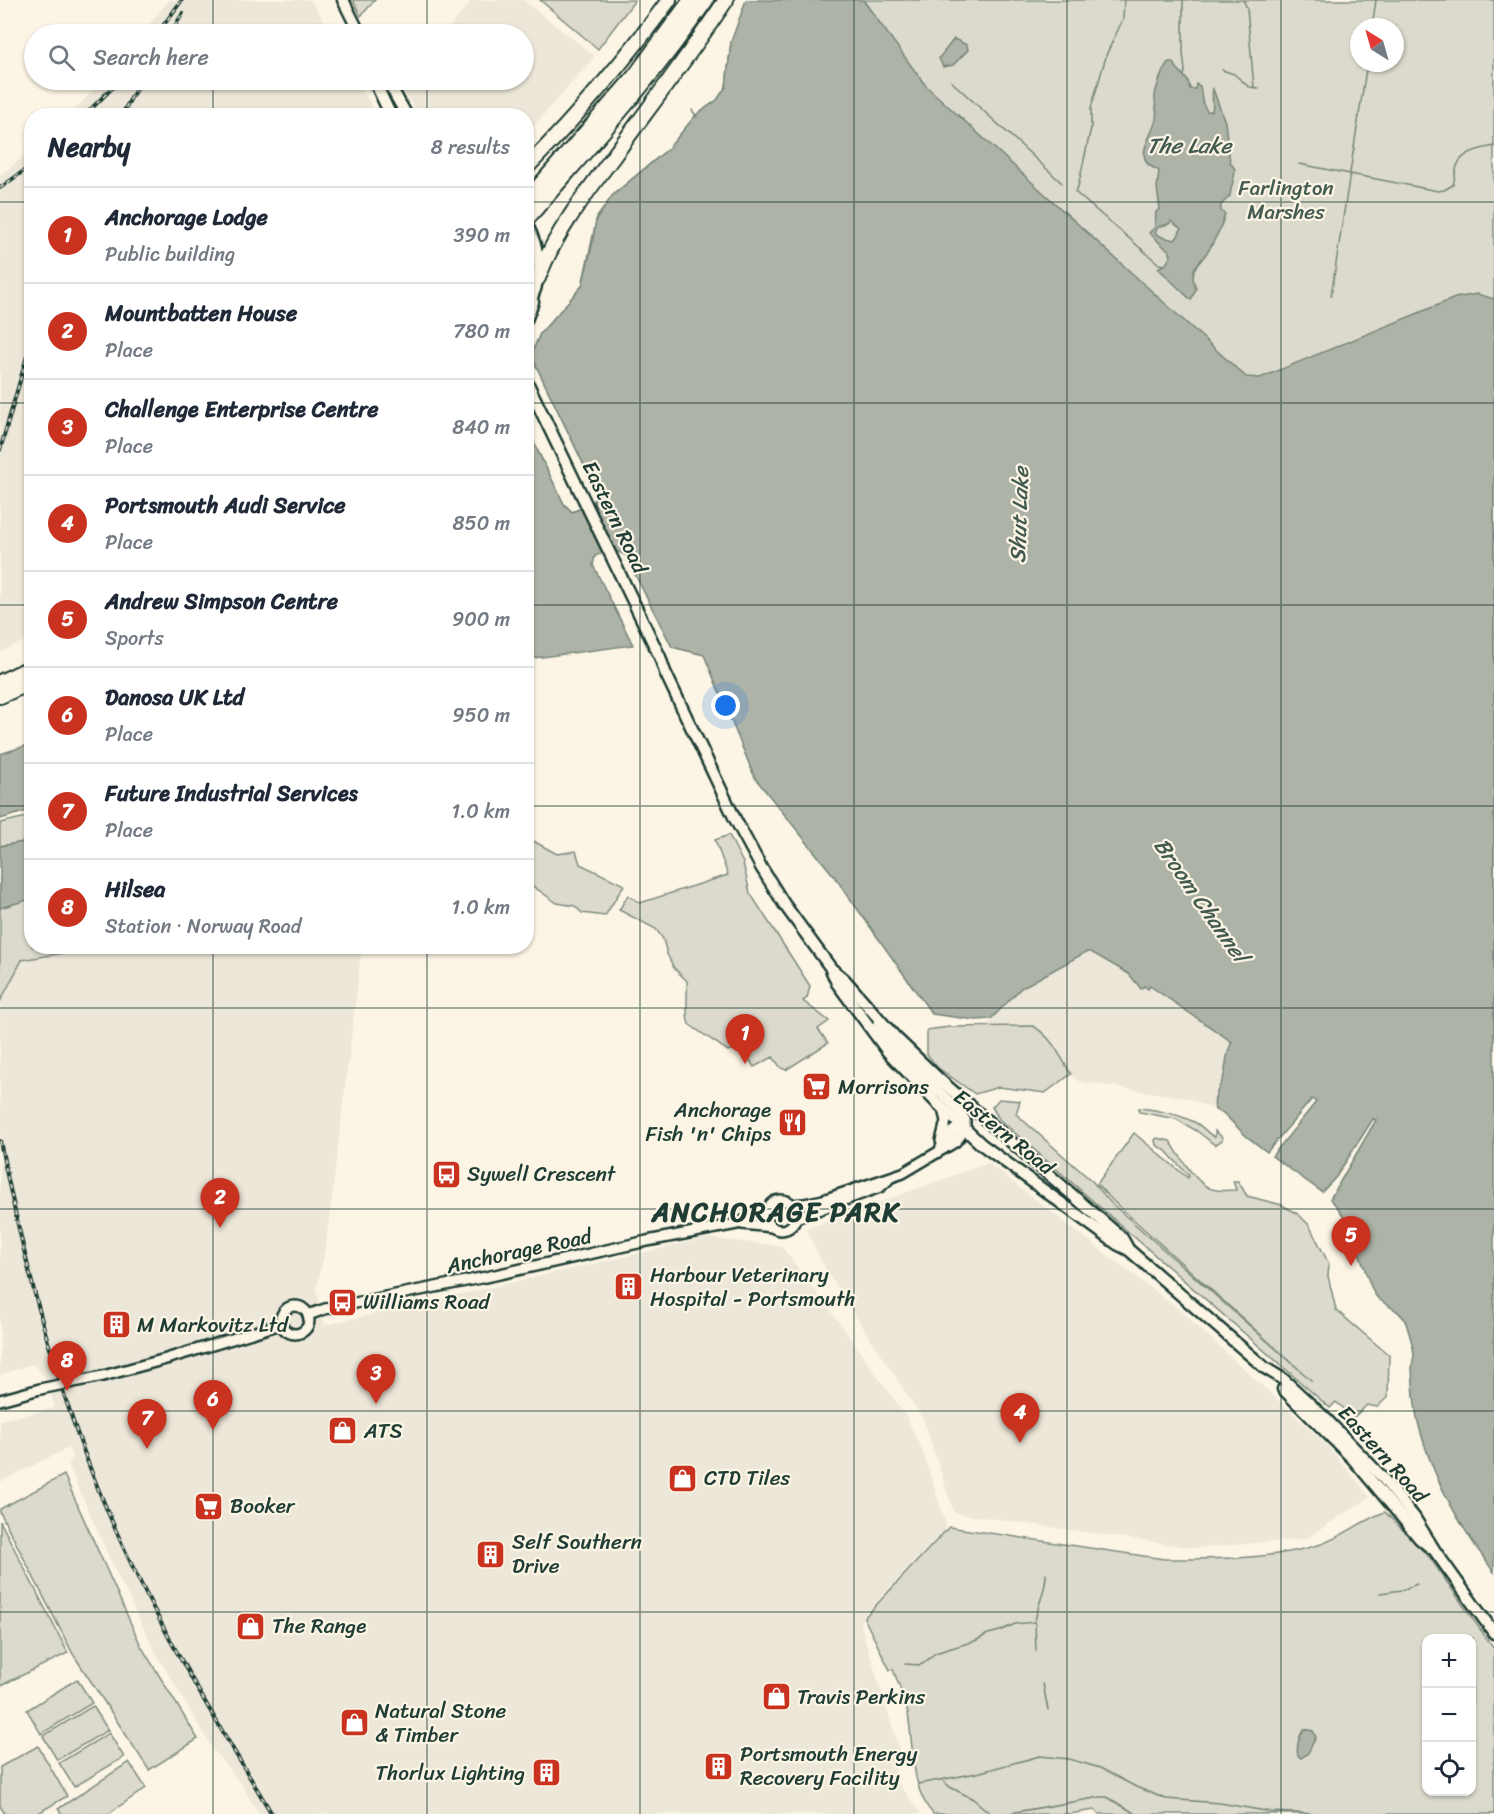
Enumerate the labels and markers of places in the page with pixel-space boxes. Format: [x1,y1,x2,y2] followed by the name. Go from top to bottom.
[726,1014,764,1064] pin: 1
[838,1068,929,1106] place label: Morrisons
[801,1071,833,1103] supermarket icon: Morrisons
[645,1091,771,1153] place label: Anchorage Fish 'n' Chips
[776,1106,808,1138] restaurant icon: Anchorage Fish 'n' Chips
[467,1155,617,1193] place label: Sywell Crescent
[430,1158,462,1190] bus stop icon: Sywell Crescent
[200,1178,240,1228] pin: 2
[1332,1216,1370,1266] pin: 5
[650,1256,855,1318] place label: Harbour Veterinary Hospital - Portsmouth
[613,1271,645,1303] building icon: Harbour Veterinary Hospital - Portsmouth
[363,1283,491,1321] place label: Williams Road
[326,1286,358,1318] bus stop icon: Williams Road
[137,1306,290,1344] place label: M Markovitz Ltd
[100,1309,132,1341] building icon: M Markovitz Ltd
[48,1342,86,1391] pin: 8
[356,1354,395,1404] pin: 3
[194,1380,232,1430] pin: 6
[1000,1394,1040,1443] pin: 4
[128,1400,166,1449] pin: 7
[363,1412,403,1450] place label: ATS
[327,1415,359,1447] shop icon: ATS
[704,1459,791,1497] place label: CTD Tiles
[667,1462,699,1494] shop icon: CTD Tiles
[230,1487,296,1525] place label: Booker
[193,1490,225,1522] supermarket icon: Booker
[512,1523,642,1585] place label: Self Southern Drive
[475,1538,507,1570] building icon: Self Southern Drive
[272,1607,366,1645] place label: The Range
[235,1610,267,1642] shop icon: The Range
[797,1678,925,1716] place label: Travis Perkins
[760,1681,792,1713] shop icon: Travis Perkins
[375,1692,506,1754] place label: Natural Stone & Timber
[338,1707,370,1739] shop icon: Natural Stone & Timber
[740,1735,917,1797] place label: Portsmouth Energy Recovery Facility
[703,1750,735,1782] building icon: Portsmouth Energy Recovery Facility
[376,1754,525,1792] place label: Thorlux Lighting
[530,1757,562,1789] building icon: Thorlux Lighting

